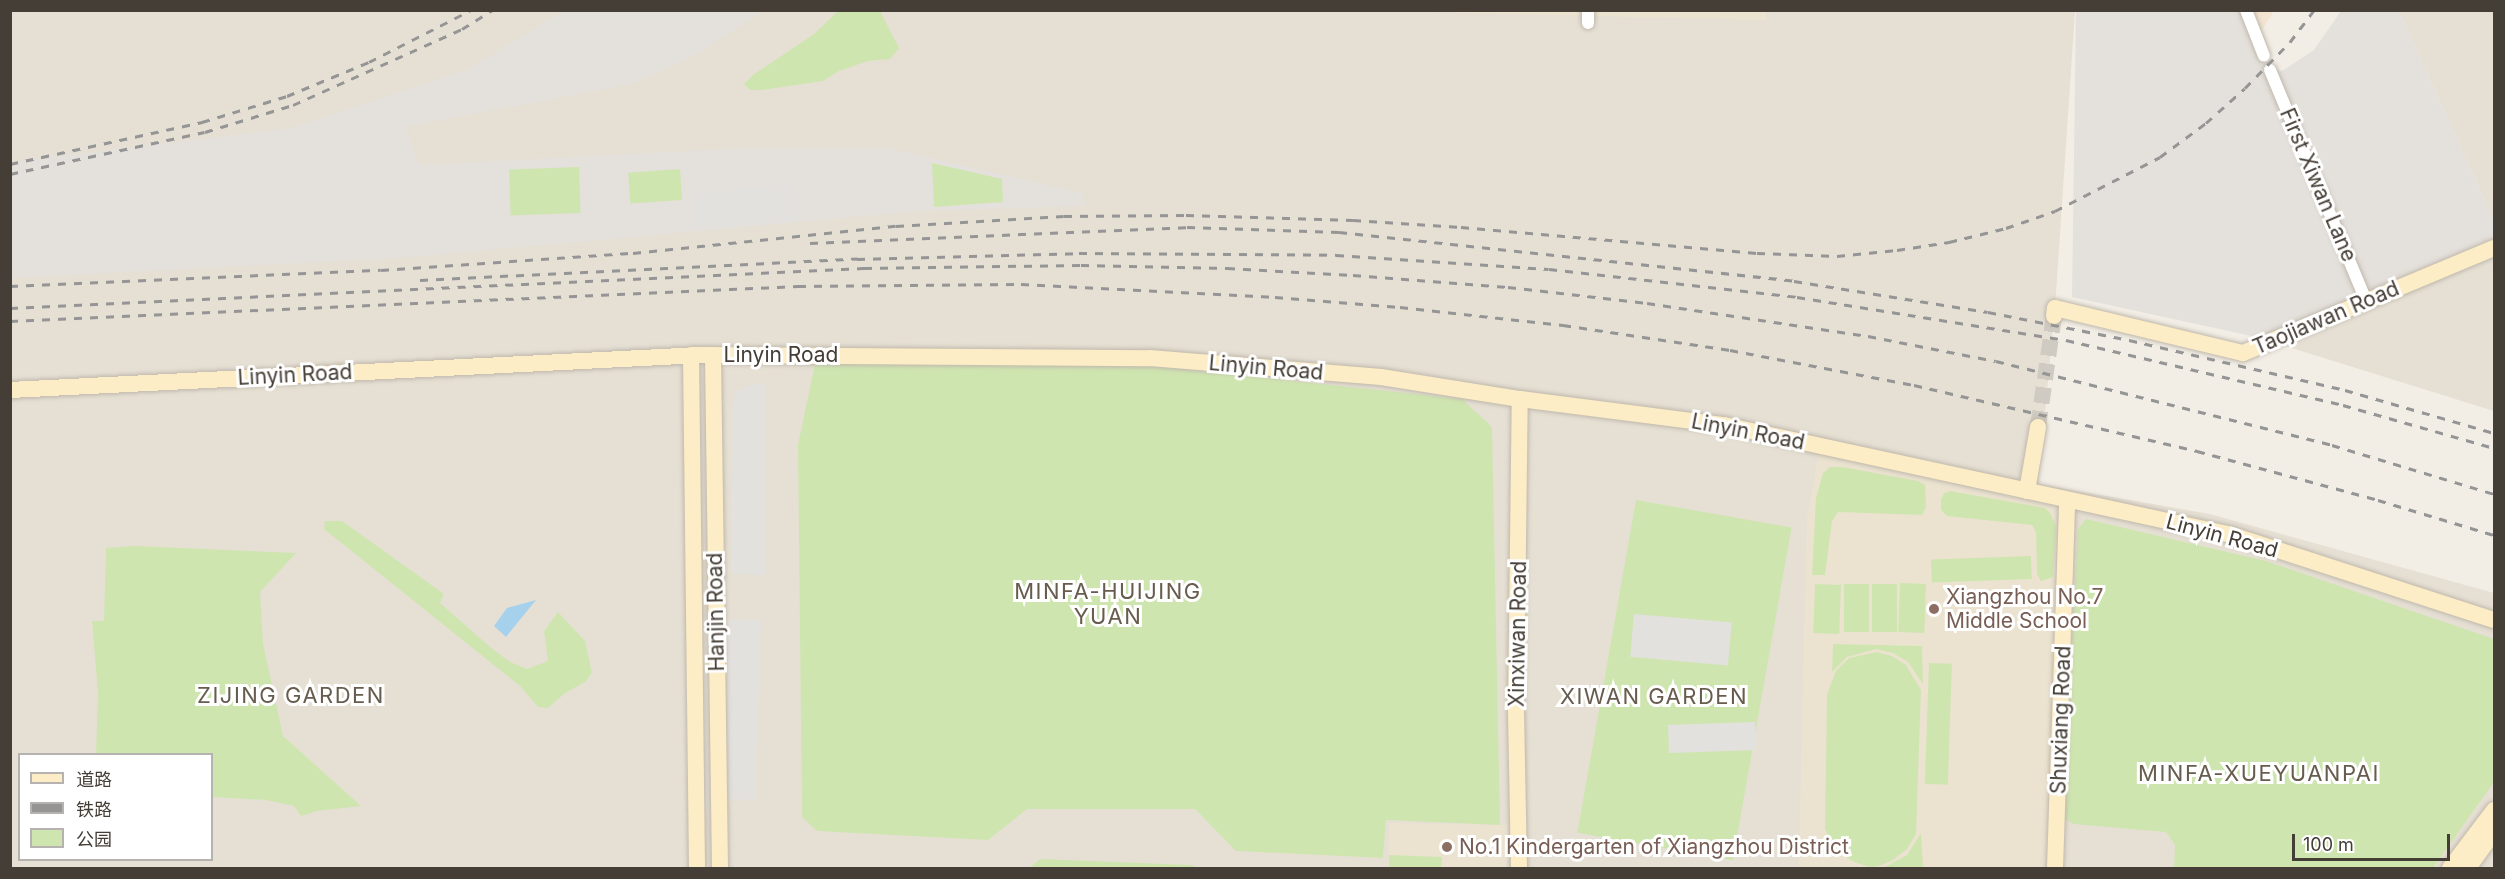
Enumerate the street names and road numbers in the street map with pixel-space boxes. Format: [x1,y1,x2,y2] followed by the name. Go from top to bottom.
[2274,104,2362,266] street label: First Xiwan Lane
[2249,276,2403,360] street label: Taojiawan Road
[724,342,838,368] street label: Linyin Road
[1208,350,1324,386] street label: Linyin Road
[237,359,353,391] street label: Linyin Road
[1689,409,1807,455] street label: Linyin Road
[2163,509,2281,563] street label: Linyin Road
[702,552,730,672] street label: Hanjin Road
[1504,561,1532,707] street label: Xinxiwan Road
[2046,645,2076,795] street label: Shuxiang Road

